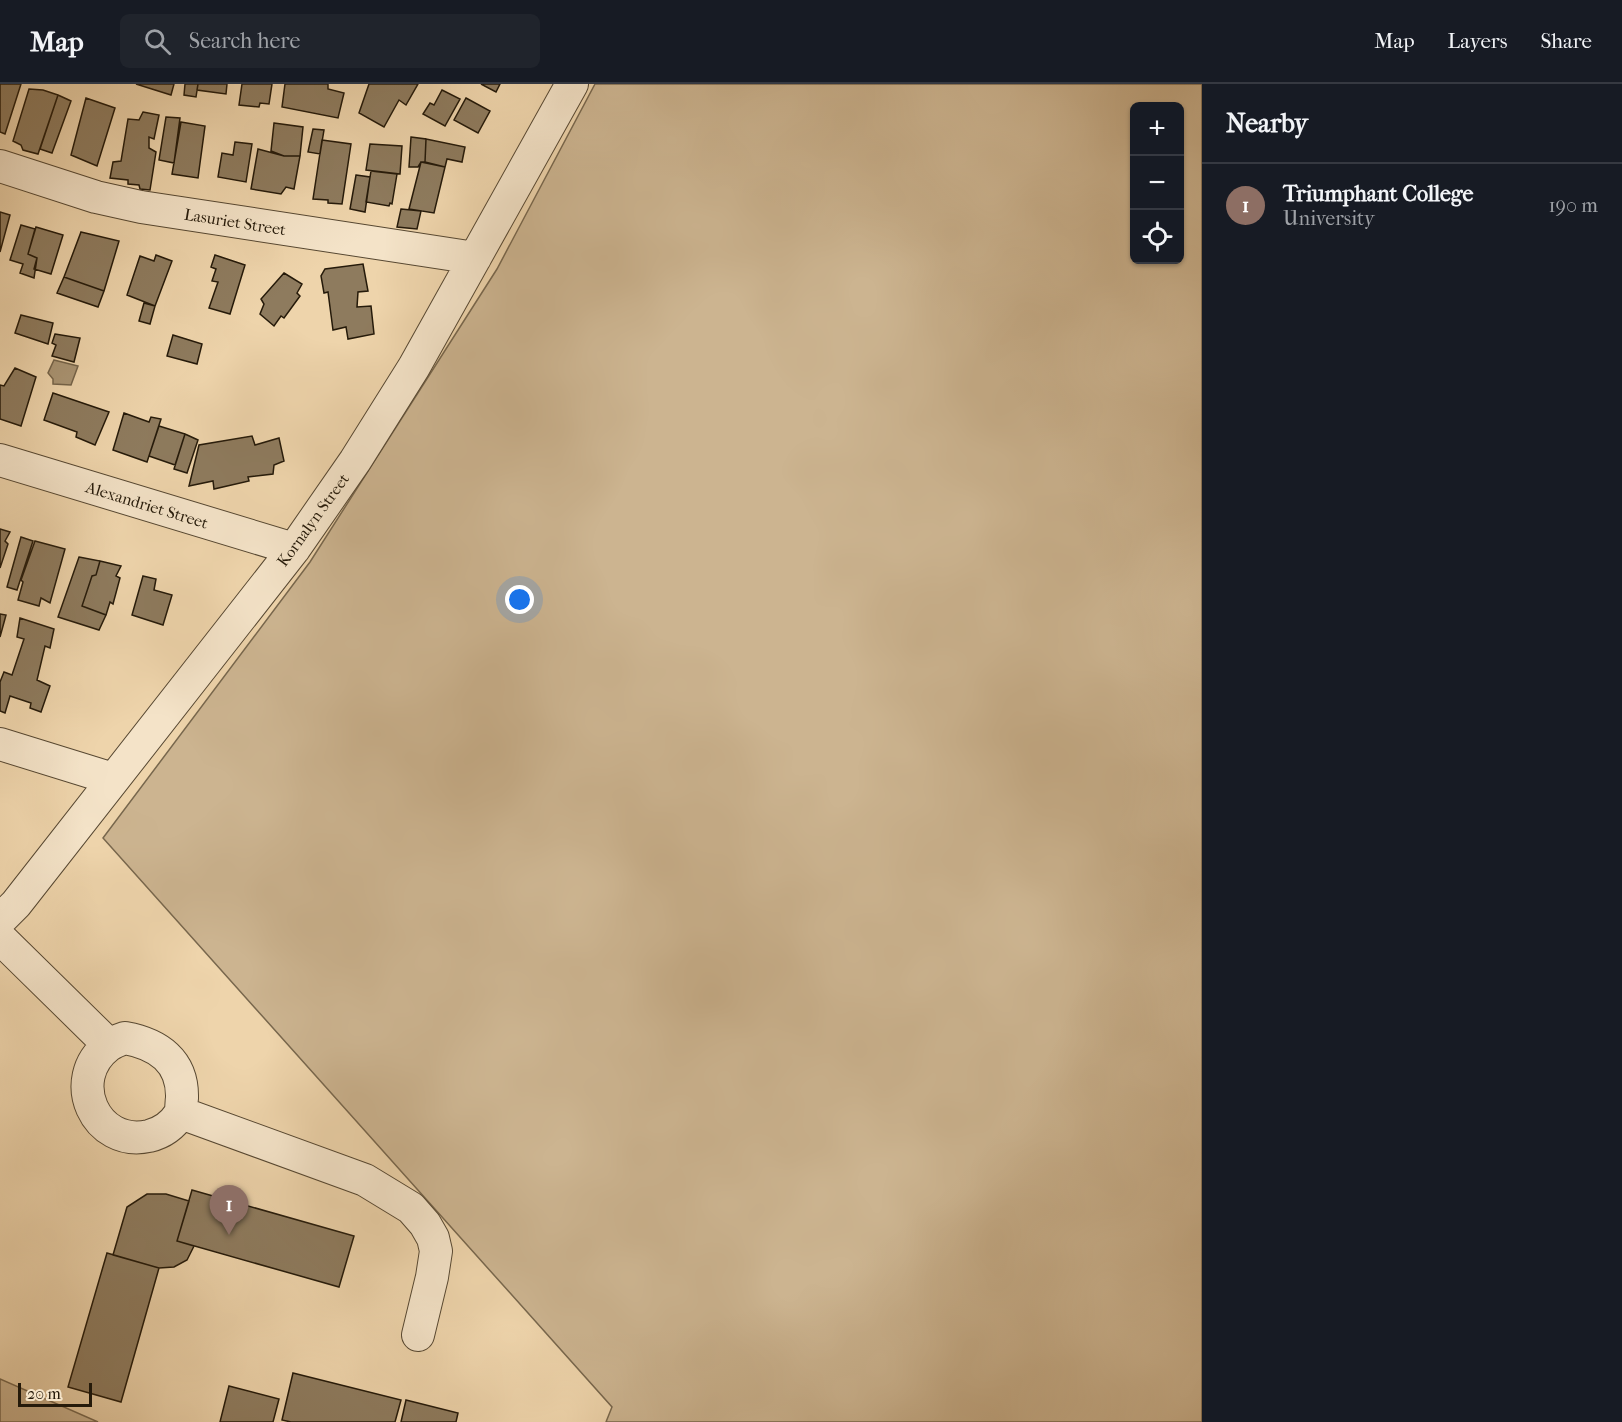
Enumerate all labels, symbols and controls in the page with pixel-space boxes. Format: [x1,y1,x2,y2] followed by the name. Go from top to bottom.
[120,14,540,68] search box
[30,25,84,58] text: Map
[141,25,174,58] icon: search
[189,28,300,54] text: Search here
[1374,29,1415,53] text: Map
[1448,29,1507,53] text: Layers
[1540,29,1592,53] text: Share
[1130,102,1184,264] map controls
[1130,102,1184,156] button: +
[1226,108,1308,139] text: Nearby
[1130,156,1184,210] button: −
[1283,181,1474,207] text: Triumphant College
[1242,194,1249,217] text: 1
[1548,194,1598,217] text: 190 m
[183,205,288,239] street label: Lasuriet Street
[1283,207,1375,230] text: University
[1130,210,1184,264] button: locate
[273,470,353,570] street label: Kornalyn Street
[83,477,211,533] street label: Alexandriet Street
[505,585,534,614] your location
[210,1186,248,1235] pin: 1
[18,1380,92,1408] scale bar
[27,1384,61,1403] text: 20 m

